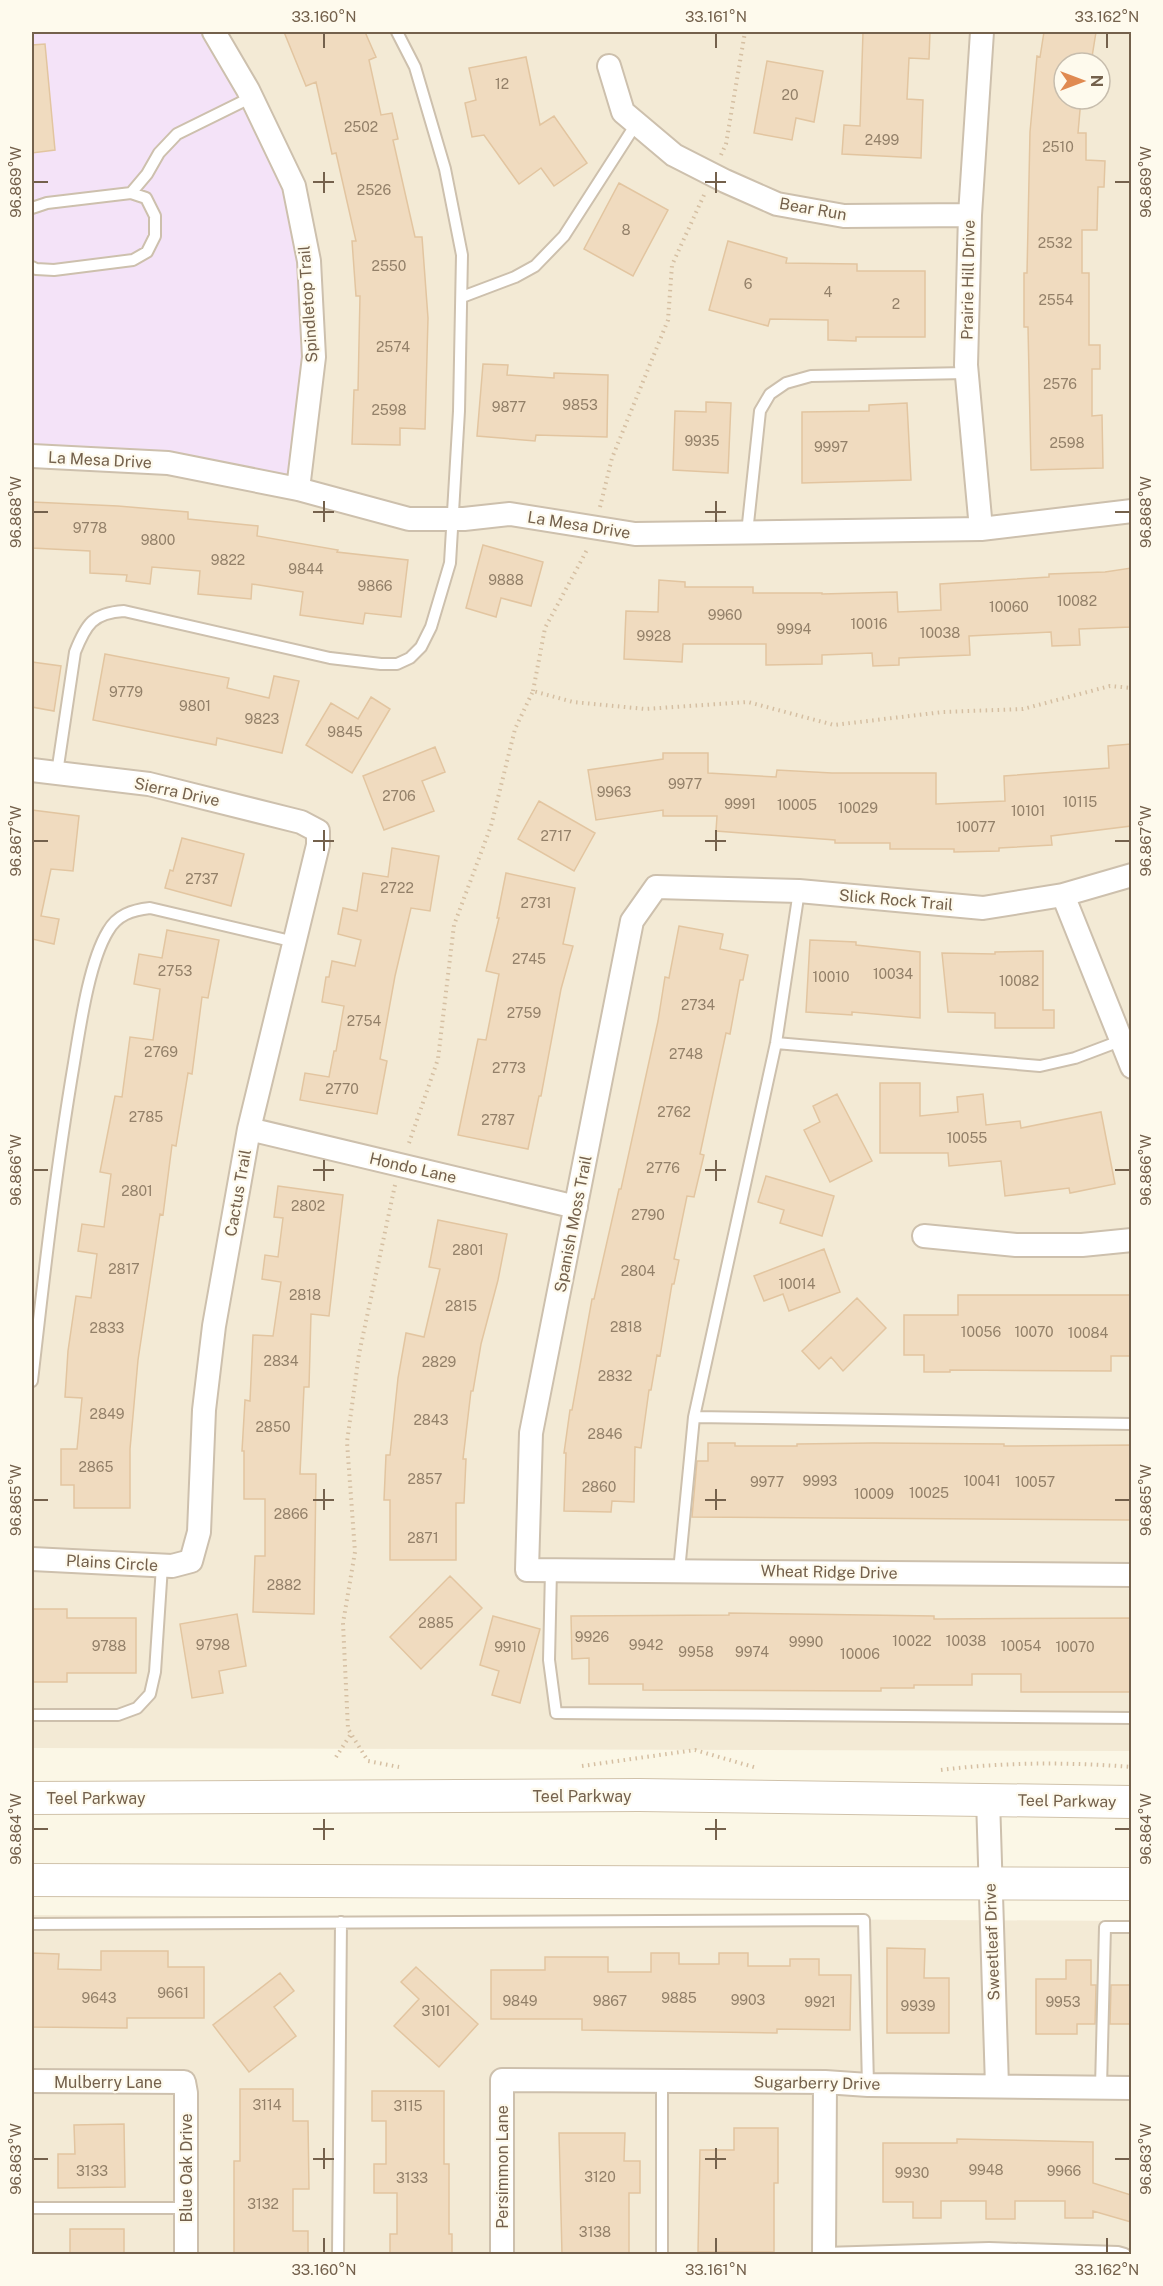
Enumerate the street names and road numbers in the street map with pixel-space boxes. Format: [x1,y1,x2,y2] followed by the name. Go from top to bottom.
[778,194,848,224] street label: Bear Run
[957,220,979,340] street label: Prairie Hill Drive
[294,245,322,363] street label: Spindletop Trail
[48,448,152,472] street label: La Mesa Drive
[526,507,632,543] street label: La Mesa Drive
[132,774,222,810] street label: Sierra Drive
[838,886,954,914] street label: Slick Rock Trail
[221,1148,255,1238] street label: Cactus Trail
[368,1149,458,1187] street label: Hondo Lane
[550,1154,596,1294] street label: Spanish Moss Trail
[65,1551,159,1575] street label: Plains Circle
[760,1561,898,1583] street label: Wheat Ridge Drive
[532,1787,632,1806] street label: Teel Parkway
[46,1789,146,1808] street label: Teel Parkway
[1017,1791,1117,1811] street label: Teel Parkway
[980,1883,1004,2001] street label: Sweetleaf Drive
[753,2072,881,2094] street label: Sugarberry Drive
[54,2073,162,2092] street label: Mulberry Lane
[493,2105,512,2229] street label: Persimmon Lane
[177,2113,196,2223] street label: Blue Oak Drive

